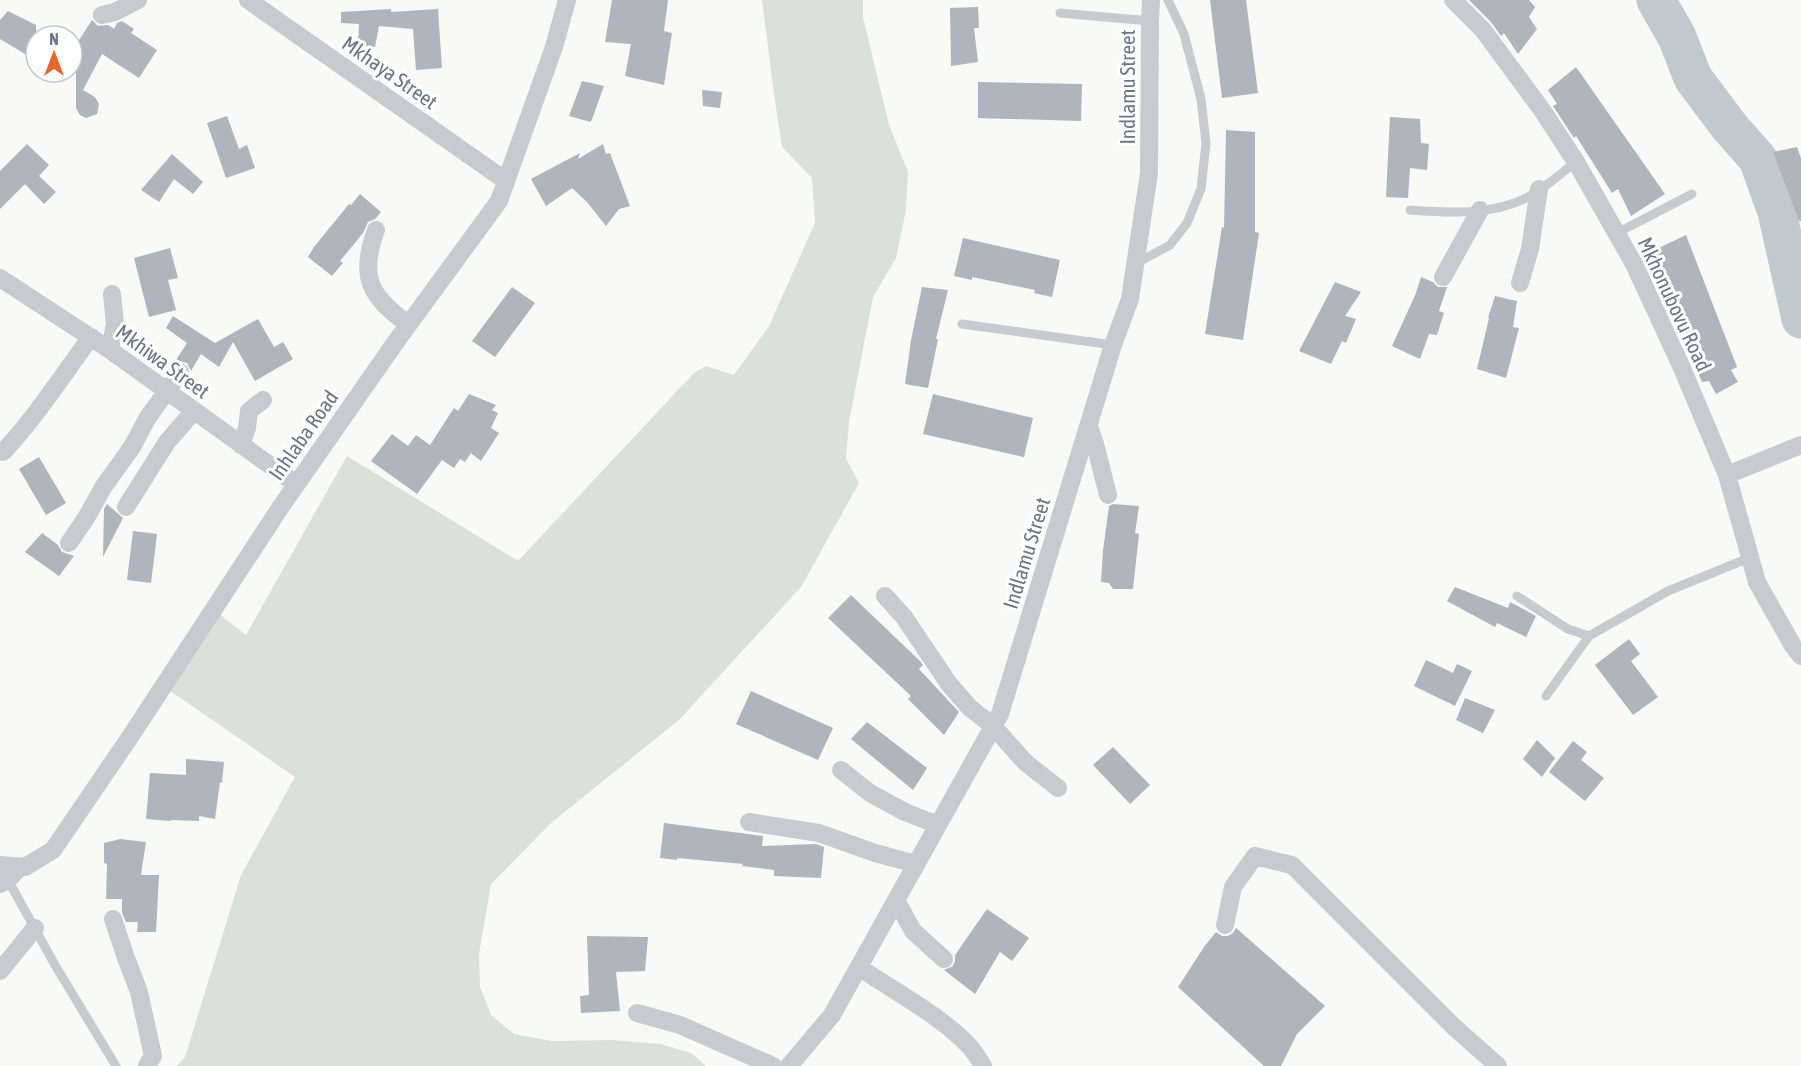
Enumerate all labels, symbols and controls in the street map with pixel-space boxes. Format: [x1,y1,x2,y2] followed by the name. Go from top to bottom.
[24,24,84,84] north arrow
[1115,29,1139,145] street label: Indlamu Street
[49,30,59,48] text: N
[338,31,442,113] street label: Mkhaya Street
[1633,233,1717,375] street label: Mkhonubovu Road
[112,319,214,403] street label: Mkhiwa Street
[263,386,343,484] street label: Inhlaba Road
[998,494,1054,612] street label: Indlamu Street

